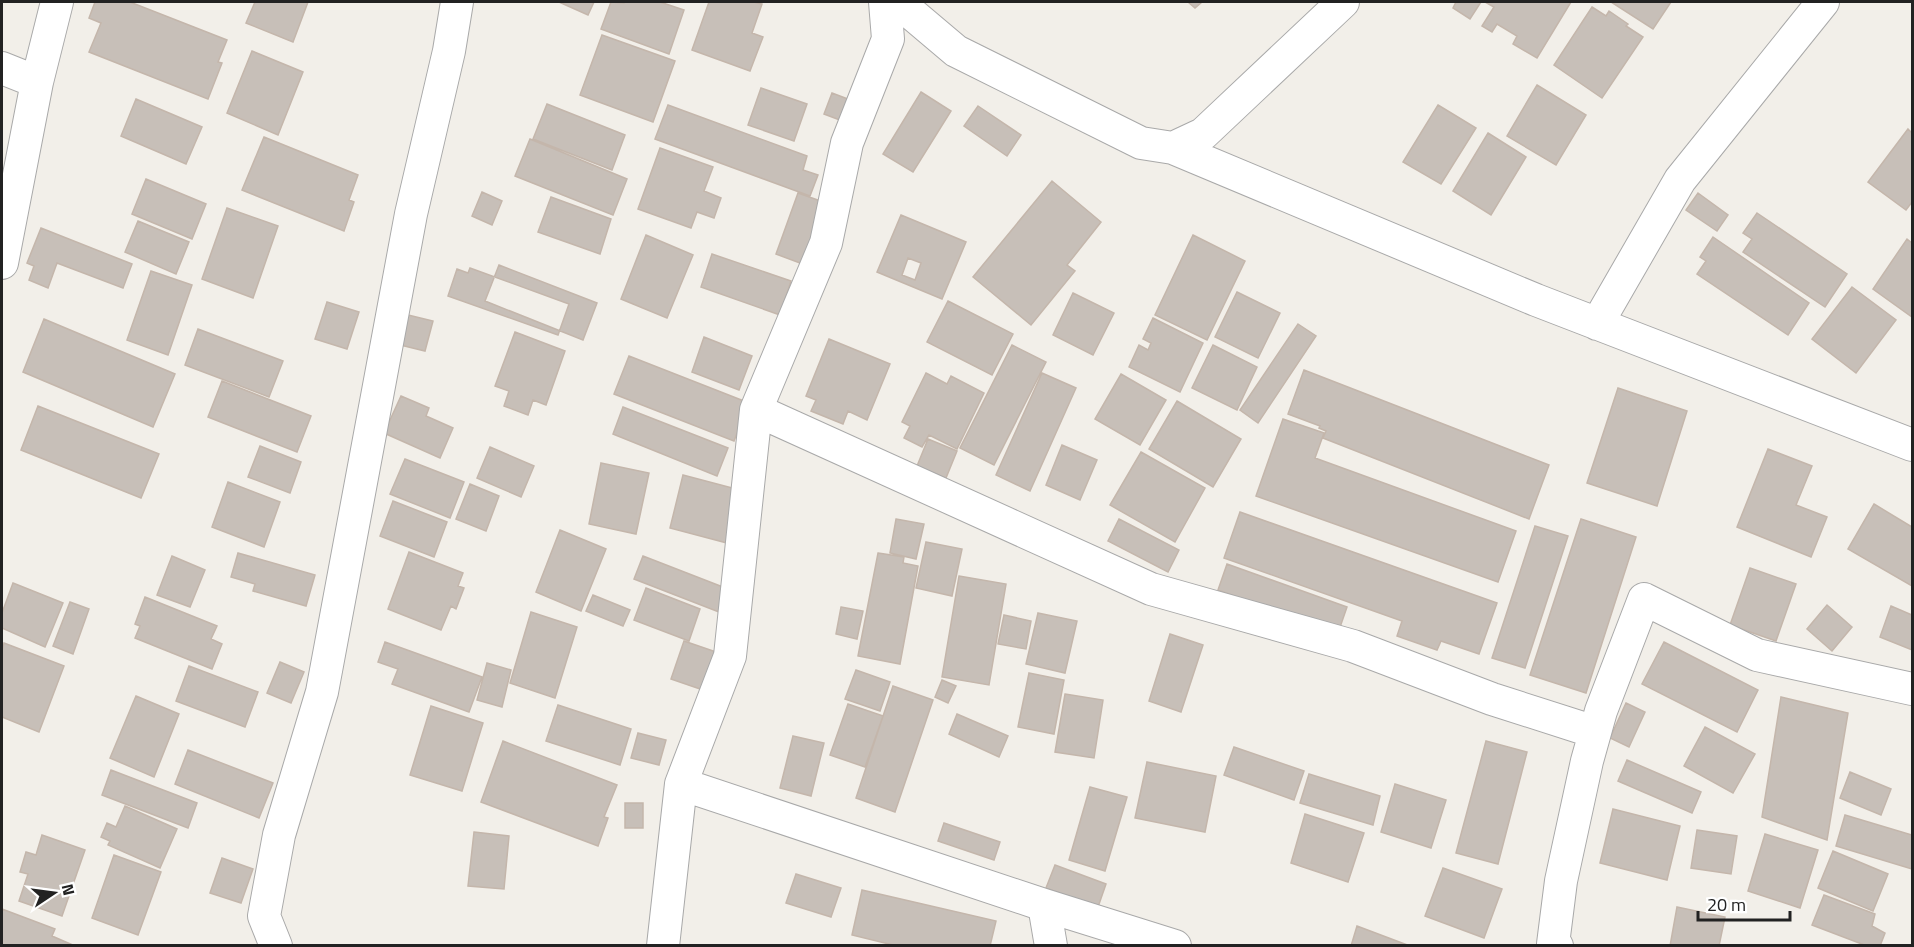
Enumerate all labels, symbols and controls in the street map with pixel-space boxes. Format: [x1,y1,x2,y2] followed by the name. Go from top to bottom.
[24,863,84,923] north arrow
[56,882,82,898] text: N
[1698,884,1790,922] scale bar
[1707,891,1746,918] text: 20 m

